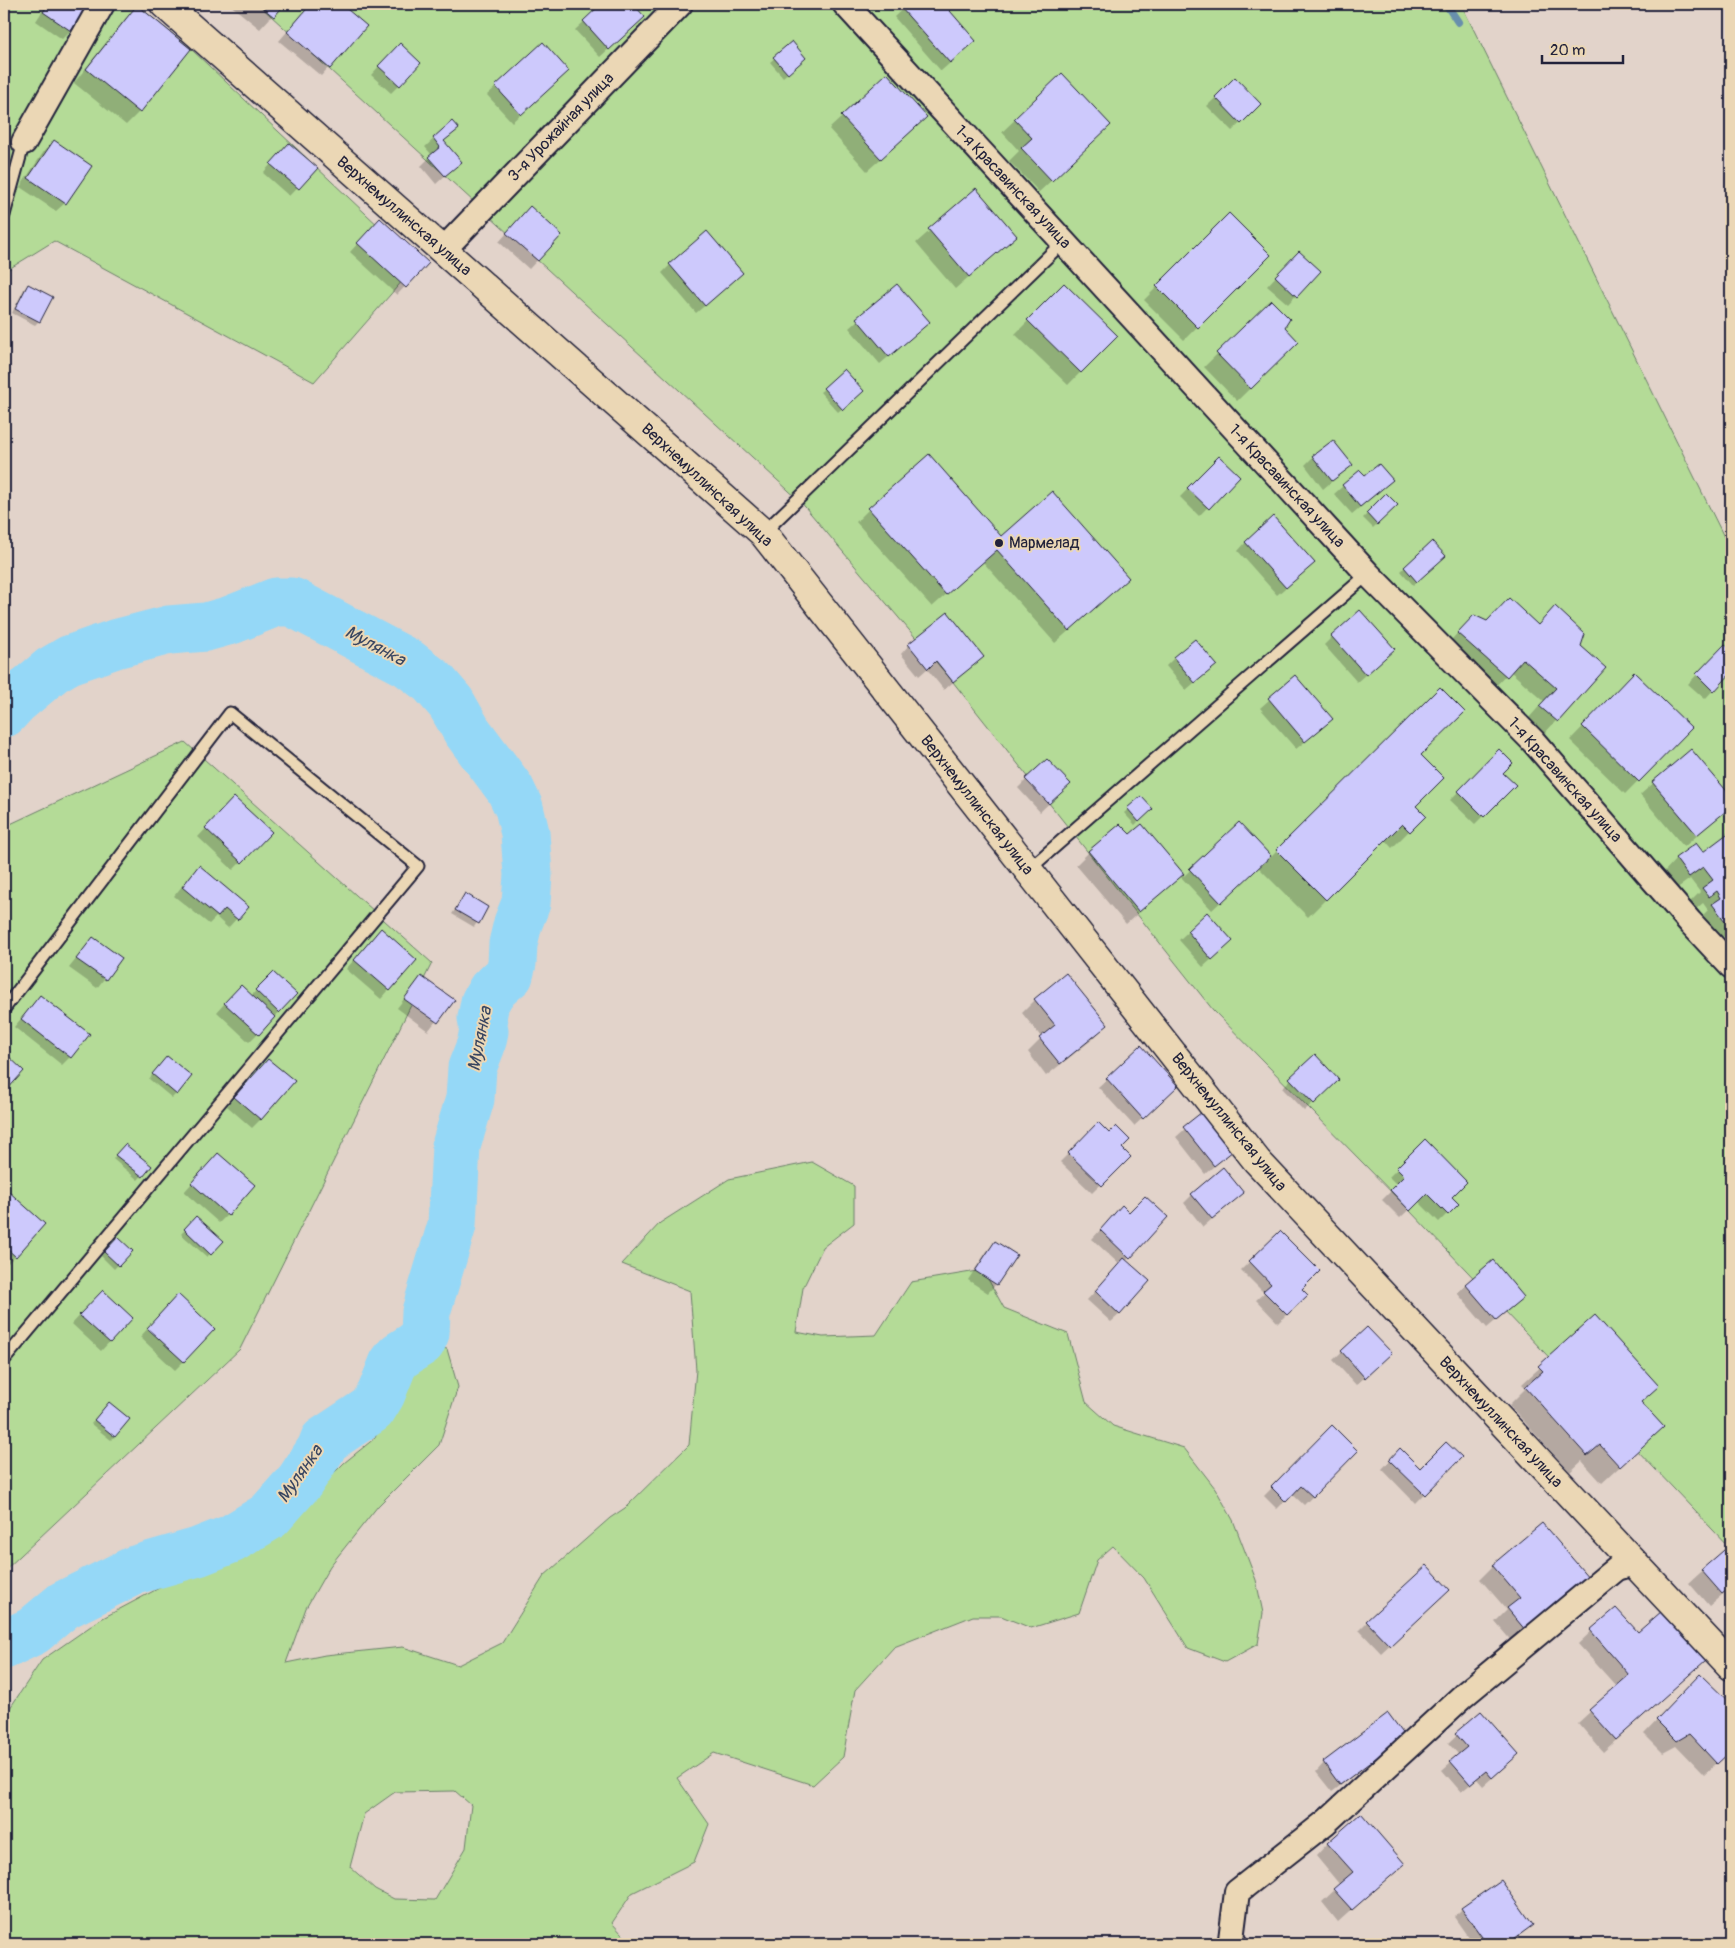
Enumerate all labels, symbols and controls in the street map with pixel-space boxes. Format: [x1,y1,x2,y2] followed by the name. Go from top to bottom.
[1542,32,1624,64] scale bar
[1550,41,1585,60] text: 20 m
[504,68,618,186] street label: 3-я Урожайная улица
[951,121,1075,253] street label: 1-я Красавинская улица
[332,152,476,280] street label: Верхнемуллинская улица
[637,419,777,551] street label: Верхнемуллинская улица
[1225,420,1349,552] street label: 1-я Красавинская улица
[1009,533,1080,553] place label: Мармелад
[993,537,1005,549] marker: Мармелад
[341,621,411,672] water label: Мулянка
[1504,713,1626,847] street label: 1-я Красавинская улица
[916,731,1038,879] street label: Верхнемуллинская улица
[462,1003,498,1073] water label: Мулянка
[1167,1049,1291,1195] street label: Верхнемуллинская улица
[1435,1352,1567,1492] street label: Верхнемуллинская улица
[272,1439,329,1507] water label: Мулянка

